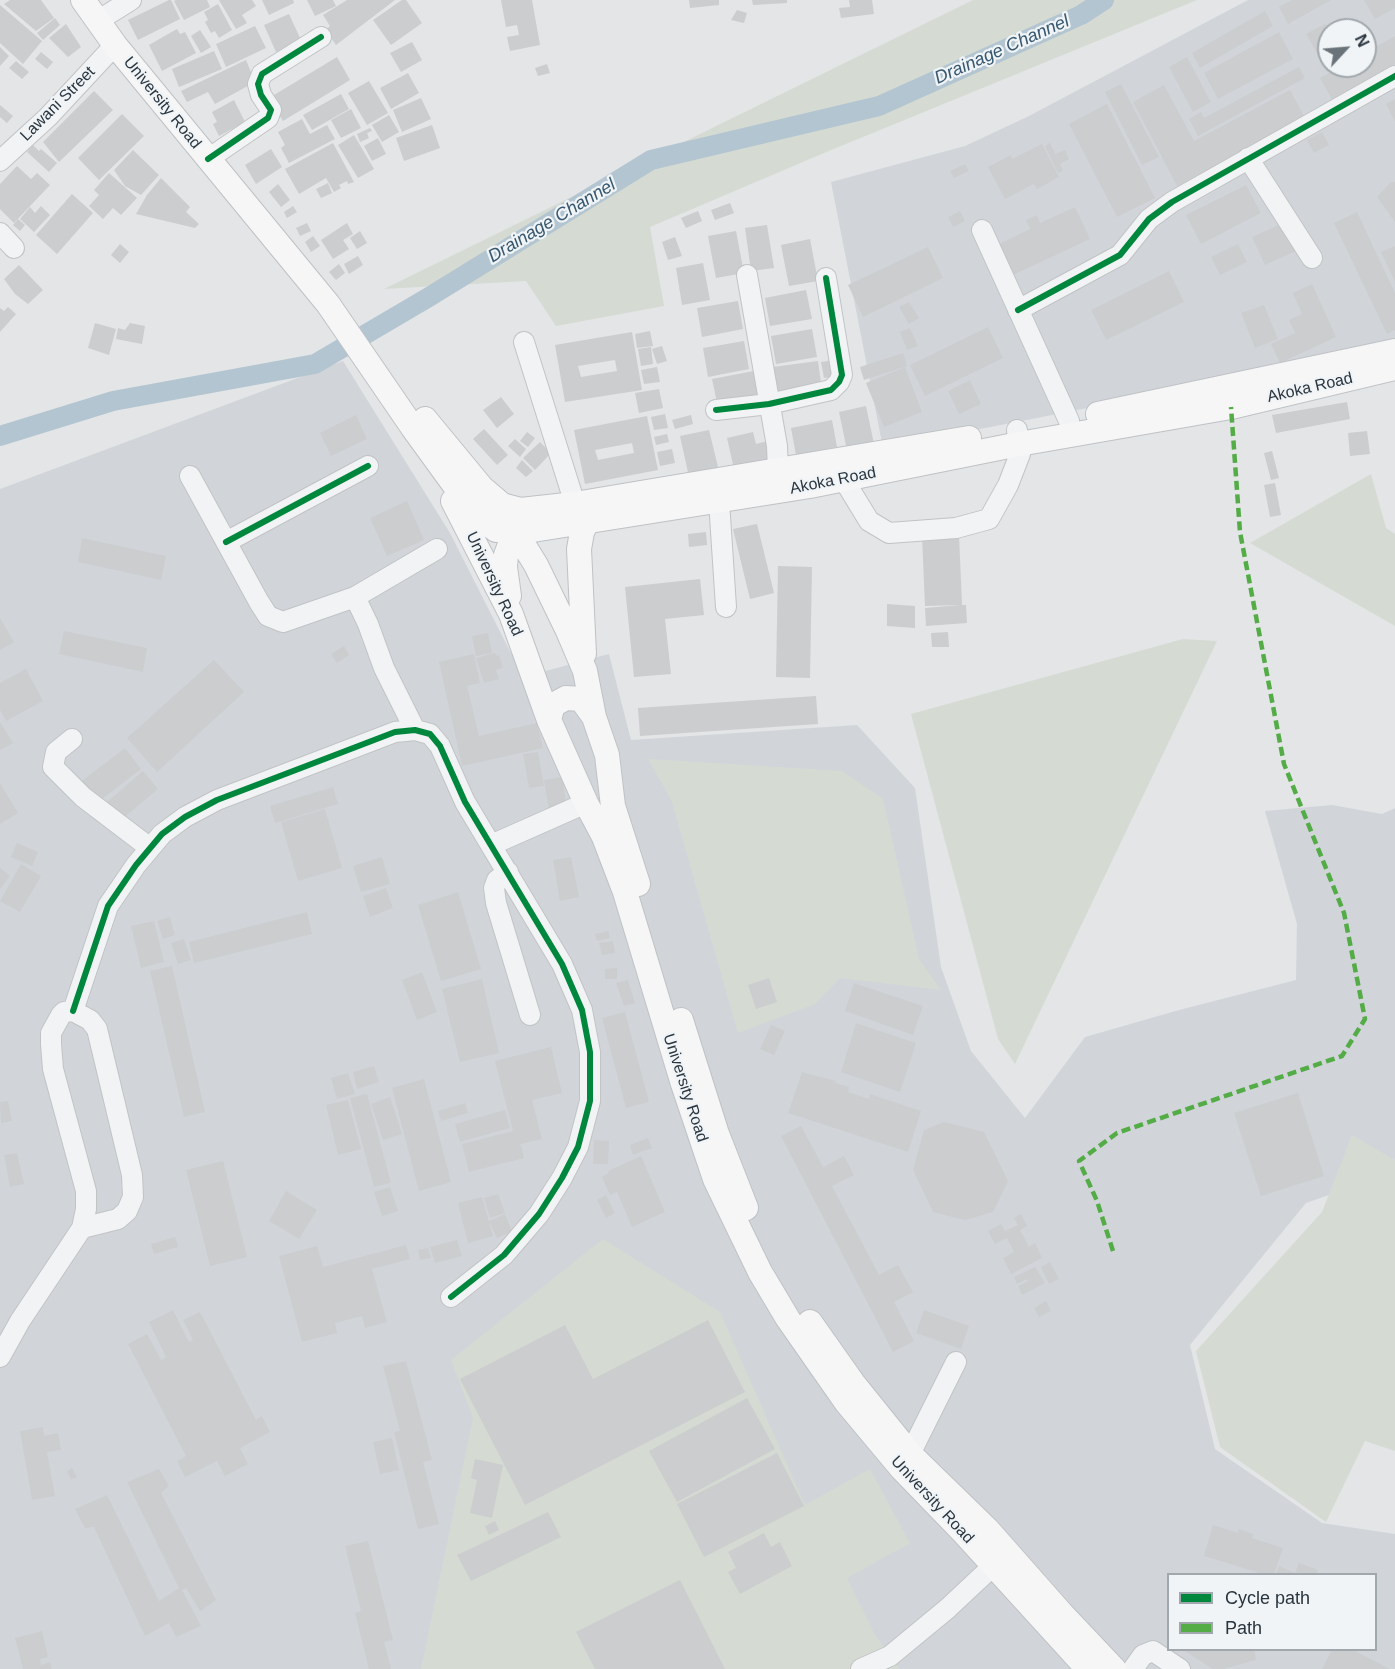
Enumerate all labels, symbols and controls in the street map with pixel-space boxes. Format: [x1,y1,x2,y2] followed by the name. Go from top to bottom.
[931,11,1073,89] water label: Drainage Channel
[1317,18,1377,78] north arrow
[1352,32,1372,50] text: N
[119,53,205,153] street label: University Road
[17,63,99,145] street label: Lawani Street
[484,174,620,268] water label: Drainage Channel
[1265,369,1355,407] street label: Akoka Road
[788,463,878,499] street label: Akoka Road
[461,529,527,639] street label: University Road
[658,1031,712,1145] street label: University Road
[886,1452,978,1548] street label: University Road
[1167,1573,1377,1651] legend
[1225,1588,1310,1608] text: Cycle path
[1225,1618,1262,1638] text: Path

